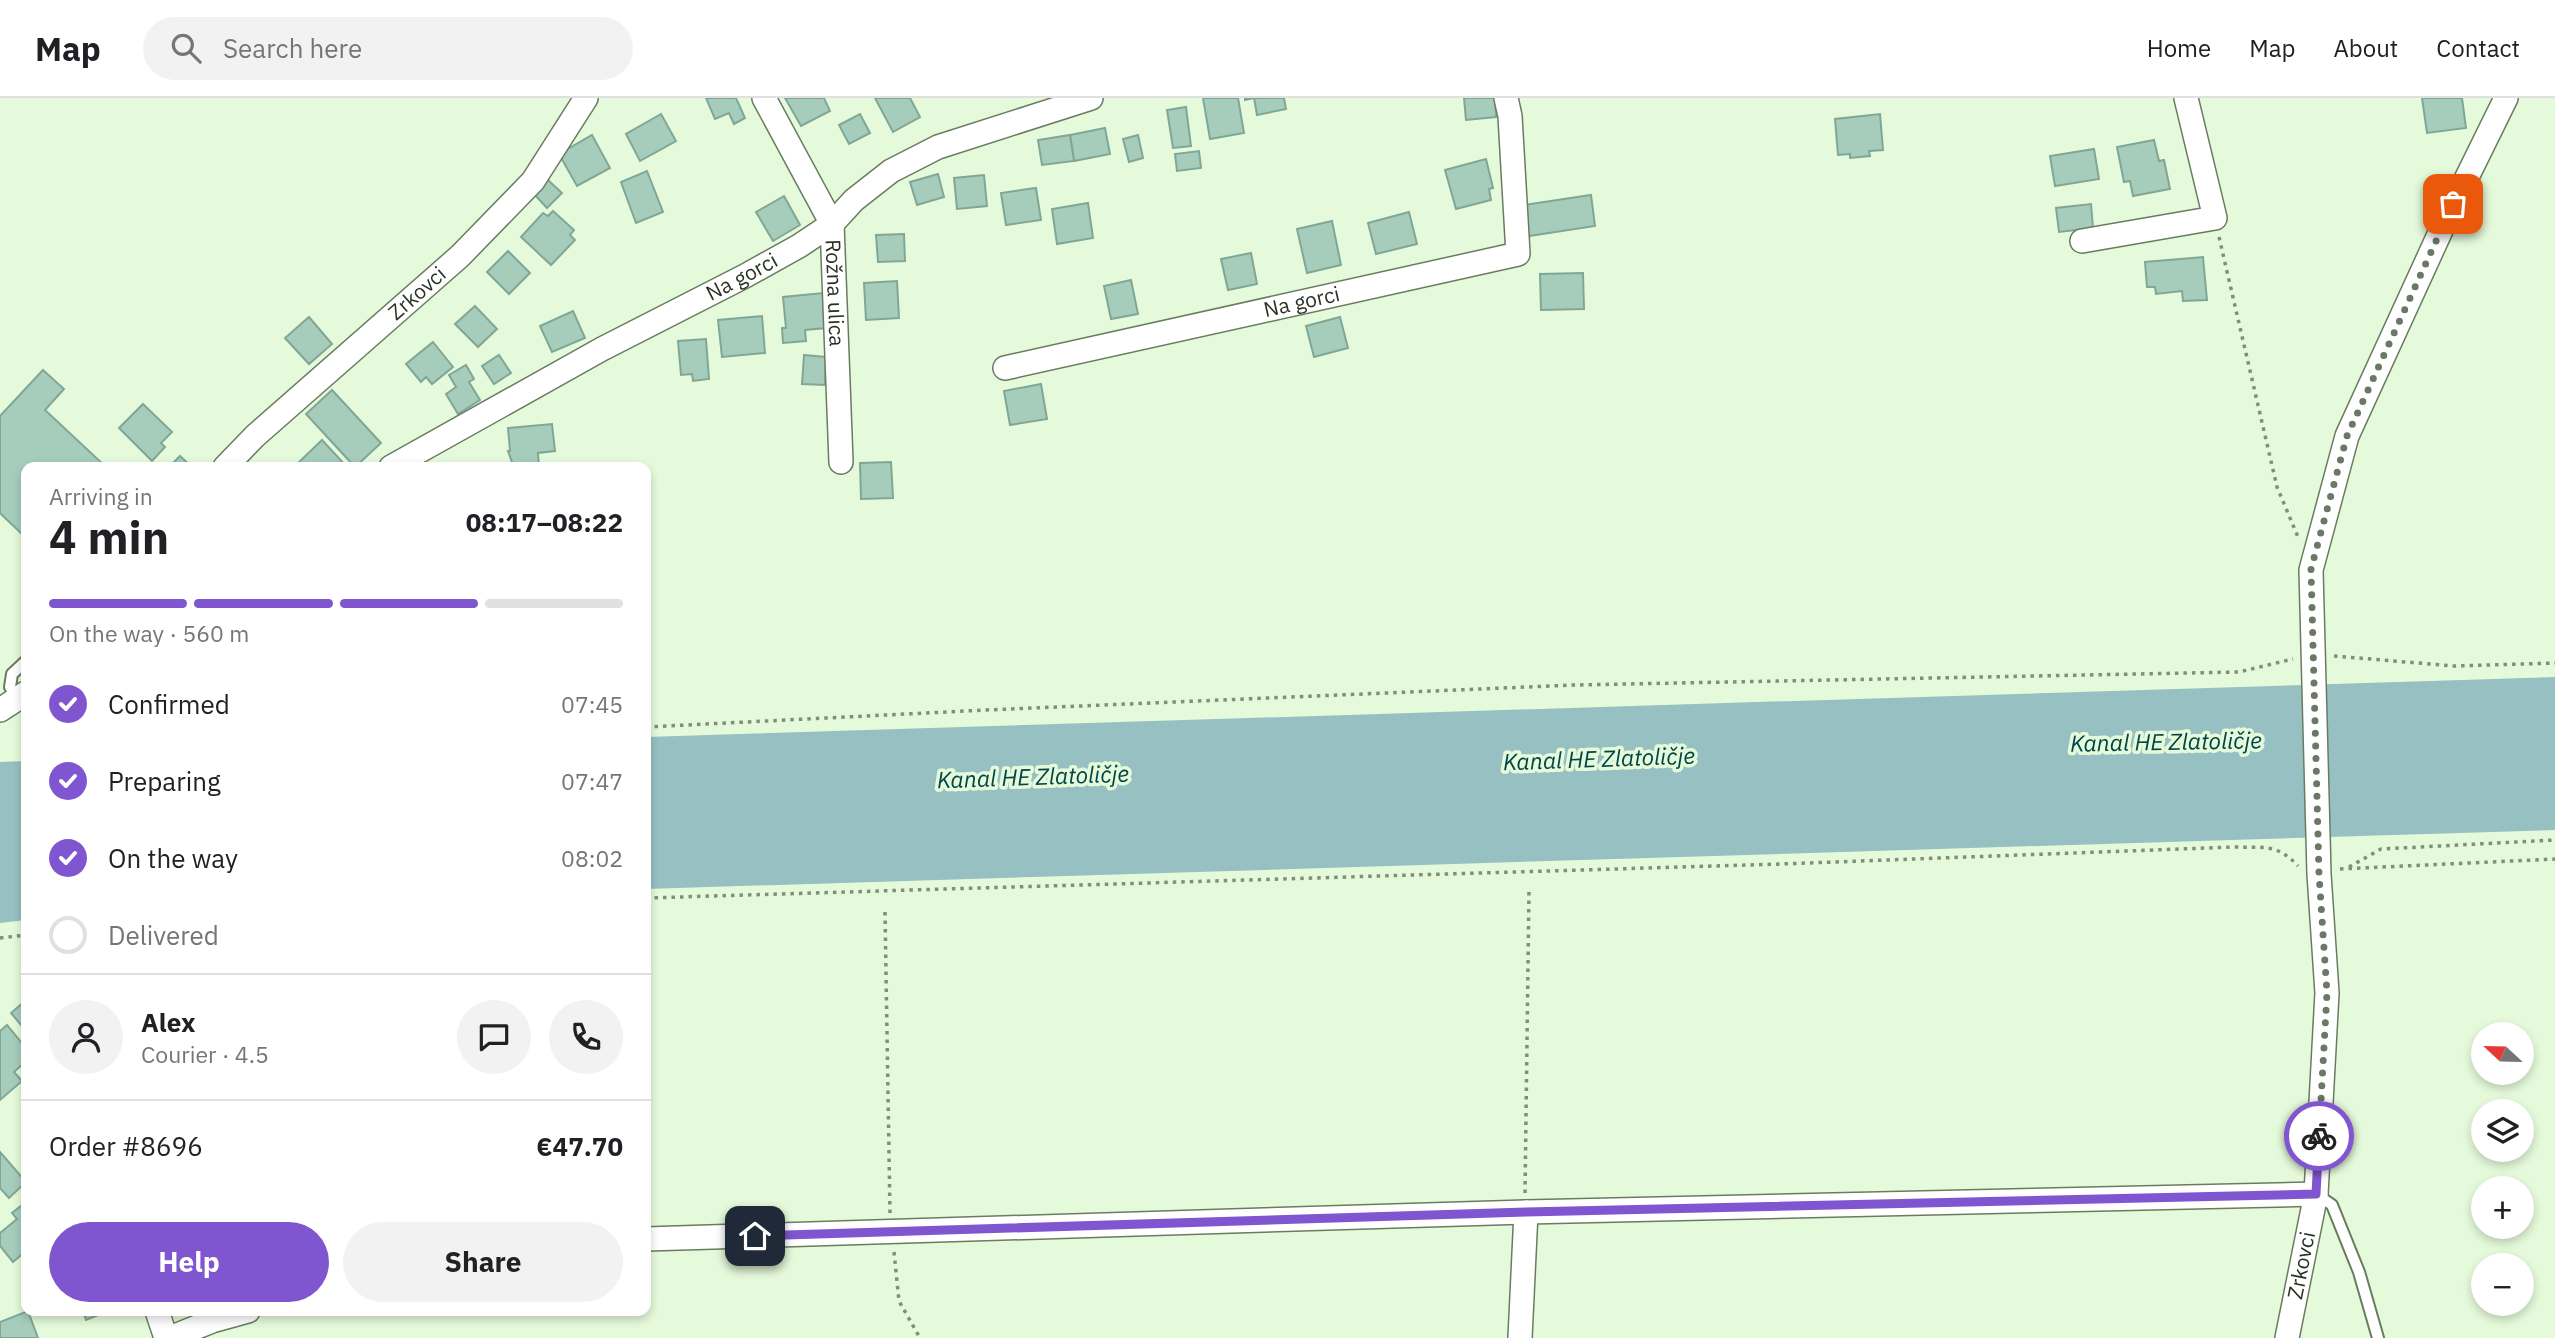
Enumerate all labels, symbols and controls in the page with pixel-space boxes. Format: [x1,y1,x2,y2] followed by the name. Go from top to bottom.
[143,17,633,80] search box
[35,27,101,70] text: Map
[167,29,205,67] icon: search
[223,31,362,65] text: Search here
[2147,32,2211,64] text: Home
[2249,32,2295,64] text: Map
[2333,32,2398,64] text: About
[2436,32,2520,64] text: Contact
[2423,174,2483,234] pin
[2434,185,2472,223] icon: bag
[820,239,852,347] street label: Rožna ulica
[701,246,782,307] street label: Na gorci
[382,260,451,326] street label: Zrkovci
[1261,279,1342,323] street label: Na gorci
[49,481,153,511] text: Arriving in
[466,505,623,539] text: 08:17–08:22
[49,507,169,567] text: 4 min
[49,618,249,648] text: On the way · 560 m
[49,685,87,723] icon: check
[108,687,230,721] text: Confirmed
[561,689,623,719] text: 07:45
[2070,724,2262,758] water label: Kanal HE Zlatoličje
[1503,740,1696,776] water label: Kanal HE Zlatoličje
[937,758,1130,794] water label: Kanal HE Zlatoličje
[49,762,87,800] icon: check
[108,764,221,798] text: Preparing
[561,766,623,796] text: 07:47
[49,839,87,877] icon: check
[108,841,238,875] text: On the way
[561,843,623,873] text: 08:02
[108,918,219,952] text: Delivered
[49,1000,123,1074] button: person
[457,1000,531,1074] button: chat
[549,1000,623,1074] button: phone
[141,1005,195,1039] text: Alex
[2471,1022,2534,1085] north arrow
[2471,1022,2534,1316] map controls
[141,1039,269,1069] text: Courier · 4.5
[2471,1099,2534,1162] button: layers
[2284,1101,2354,1171] courier
[2300,1117,2338,1155] icon: bike
[49,1129,203,1163] text: Order #8696
[536,1129,623,1163] text: €47.70
[2471,1176,2534,1239] button: +
[725,1206,785,1266] pin
[736,1217,774,1255] icon: home
[49,1222,329,1302] button: Help
[343,1222,623,1302] button: Share
[2280,1229,2321,1301] street label: Zrkovci
[2471,1253,2534,1316] button: −

